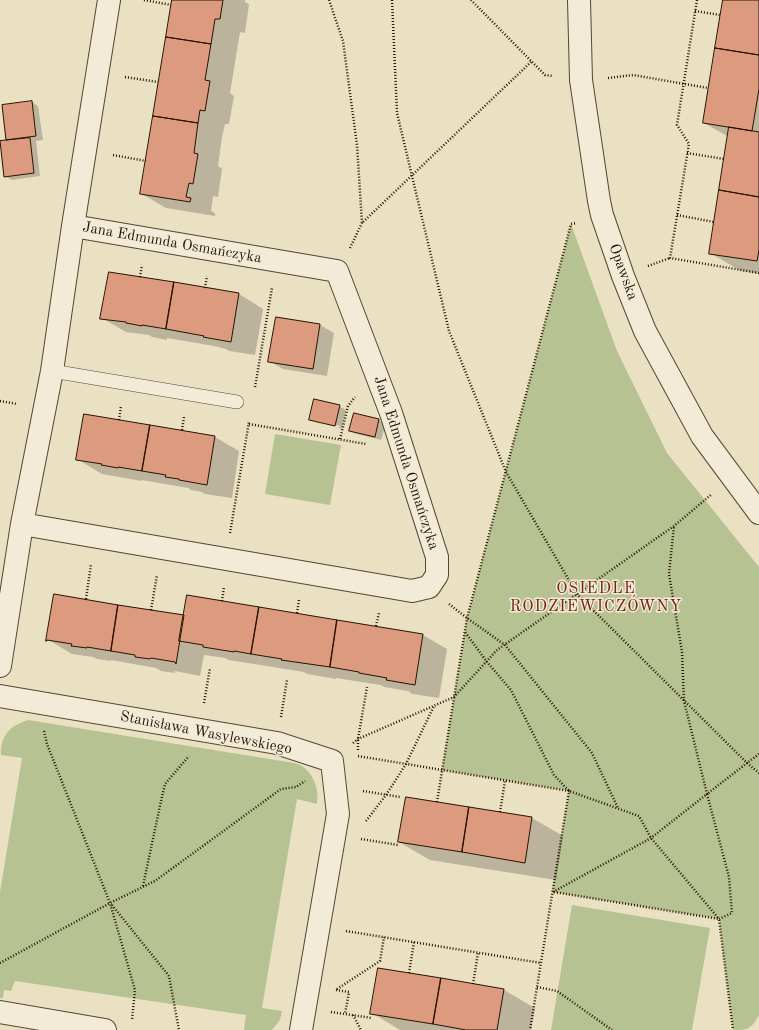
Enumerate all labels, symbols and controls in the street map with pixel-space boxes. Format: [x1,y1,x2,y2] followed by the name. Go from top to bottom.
[81,218,263,268] street label: Jana Edmunda Osmańczyka
[605,241,641,303] street label: Opawska
[369,374,443,552] street label: Jana Edmunda Osmańczyka
[510,579,682,617] district label: OSIEDLE RODZIEWICZÓWNY
[119,708,293,758] street label: Stanisława Wasylewskiego

